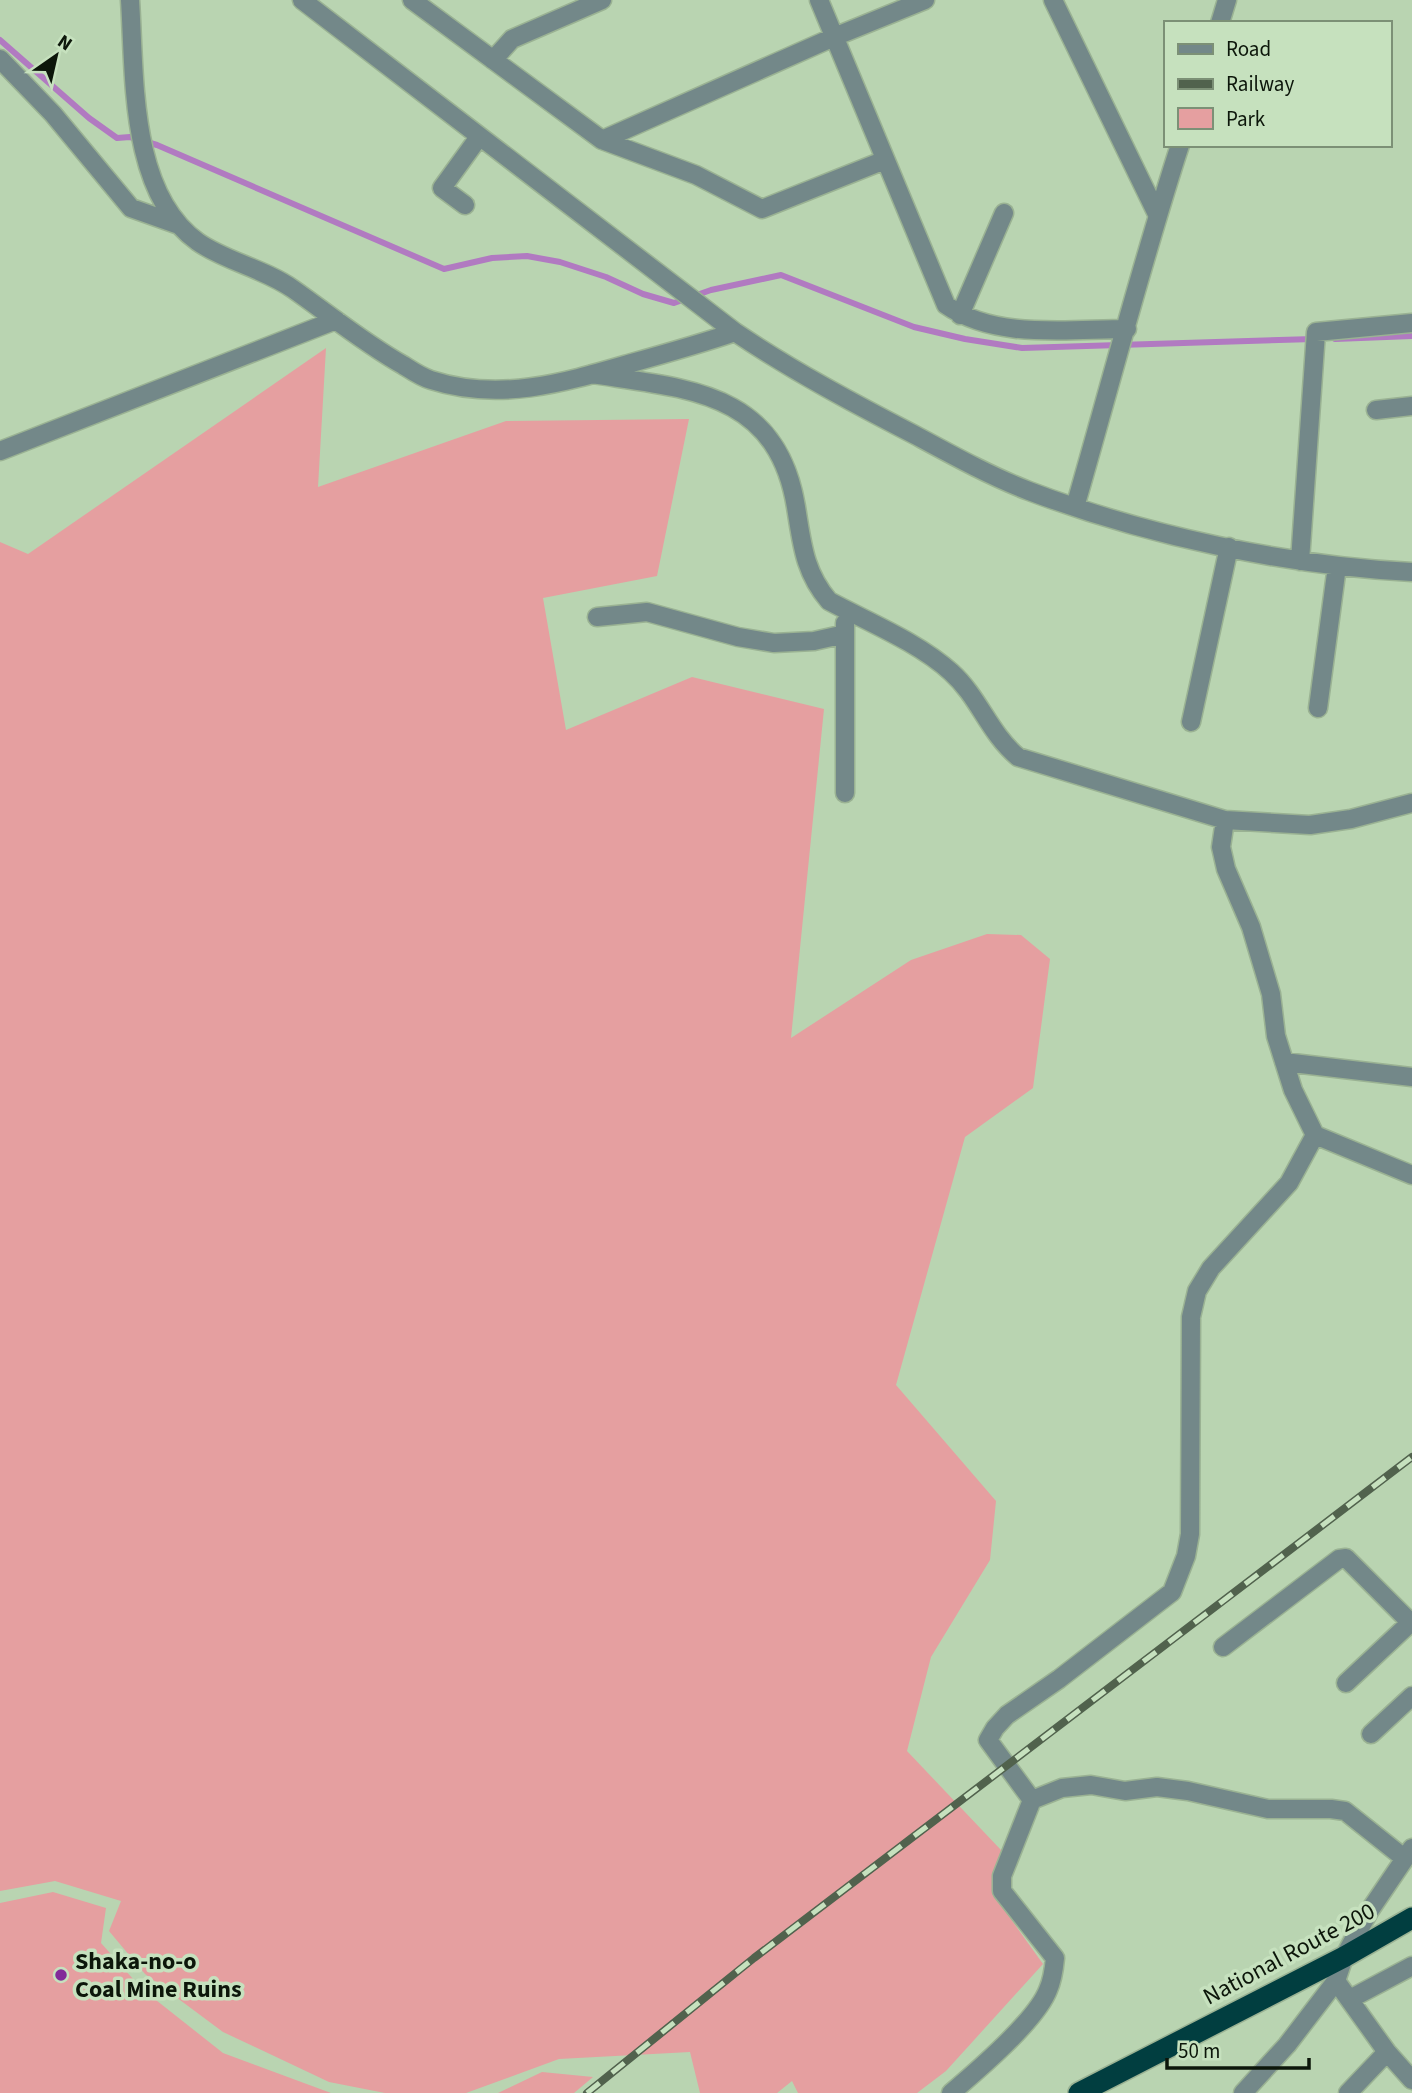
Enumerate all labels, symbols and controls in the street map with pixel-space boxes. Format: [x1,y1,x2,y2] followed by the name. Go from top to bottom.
[21,21,91,91] north arrow
[1164,21,1391,147] legend
[52,28,77,58] text: N
[1226,34,1271,64] text: Road
[1226,69,1294,99] text: Railway
[1226,104,1266,134] text: Park
[1197,1894,1381,2014] street label: National Route 200
[75,1944,242,2007] place label: Shaka-no-o Coal Mine Ruins
[53,1967,69,1983] marker: Shaka-no-o Coal Mine Ruins
[1167,2026,1309,2070] scale bar
[1178,2036,1220,2066] text: 50 m

